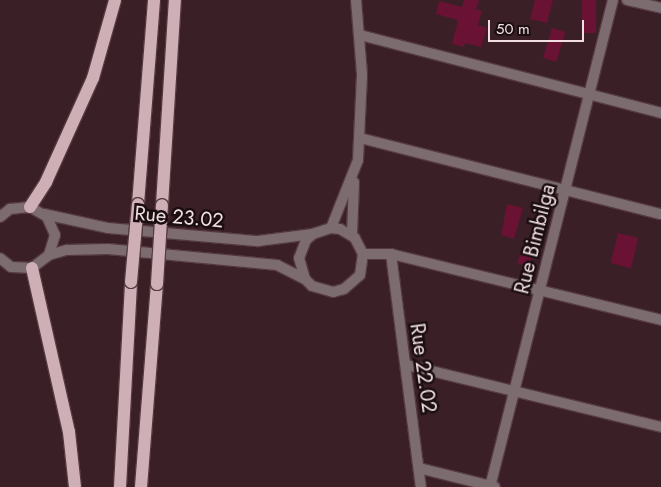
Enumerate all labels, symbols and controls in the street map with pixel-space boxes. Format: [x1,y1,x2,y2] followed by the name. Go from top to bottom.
[491,10,587,42] scale bar
[496,18,530,40] text: 50 m
[510,182,560,296] street label: Rue Bimbilga
[133,201,225,233] street label: Rue 23.02
[405,322,441,414] street label: Rue 22.02

